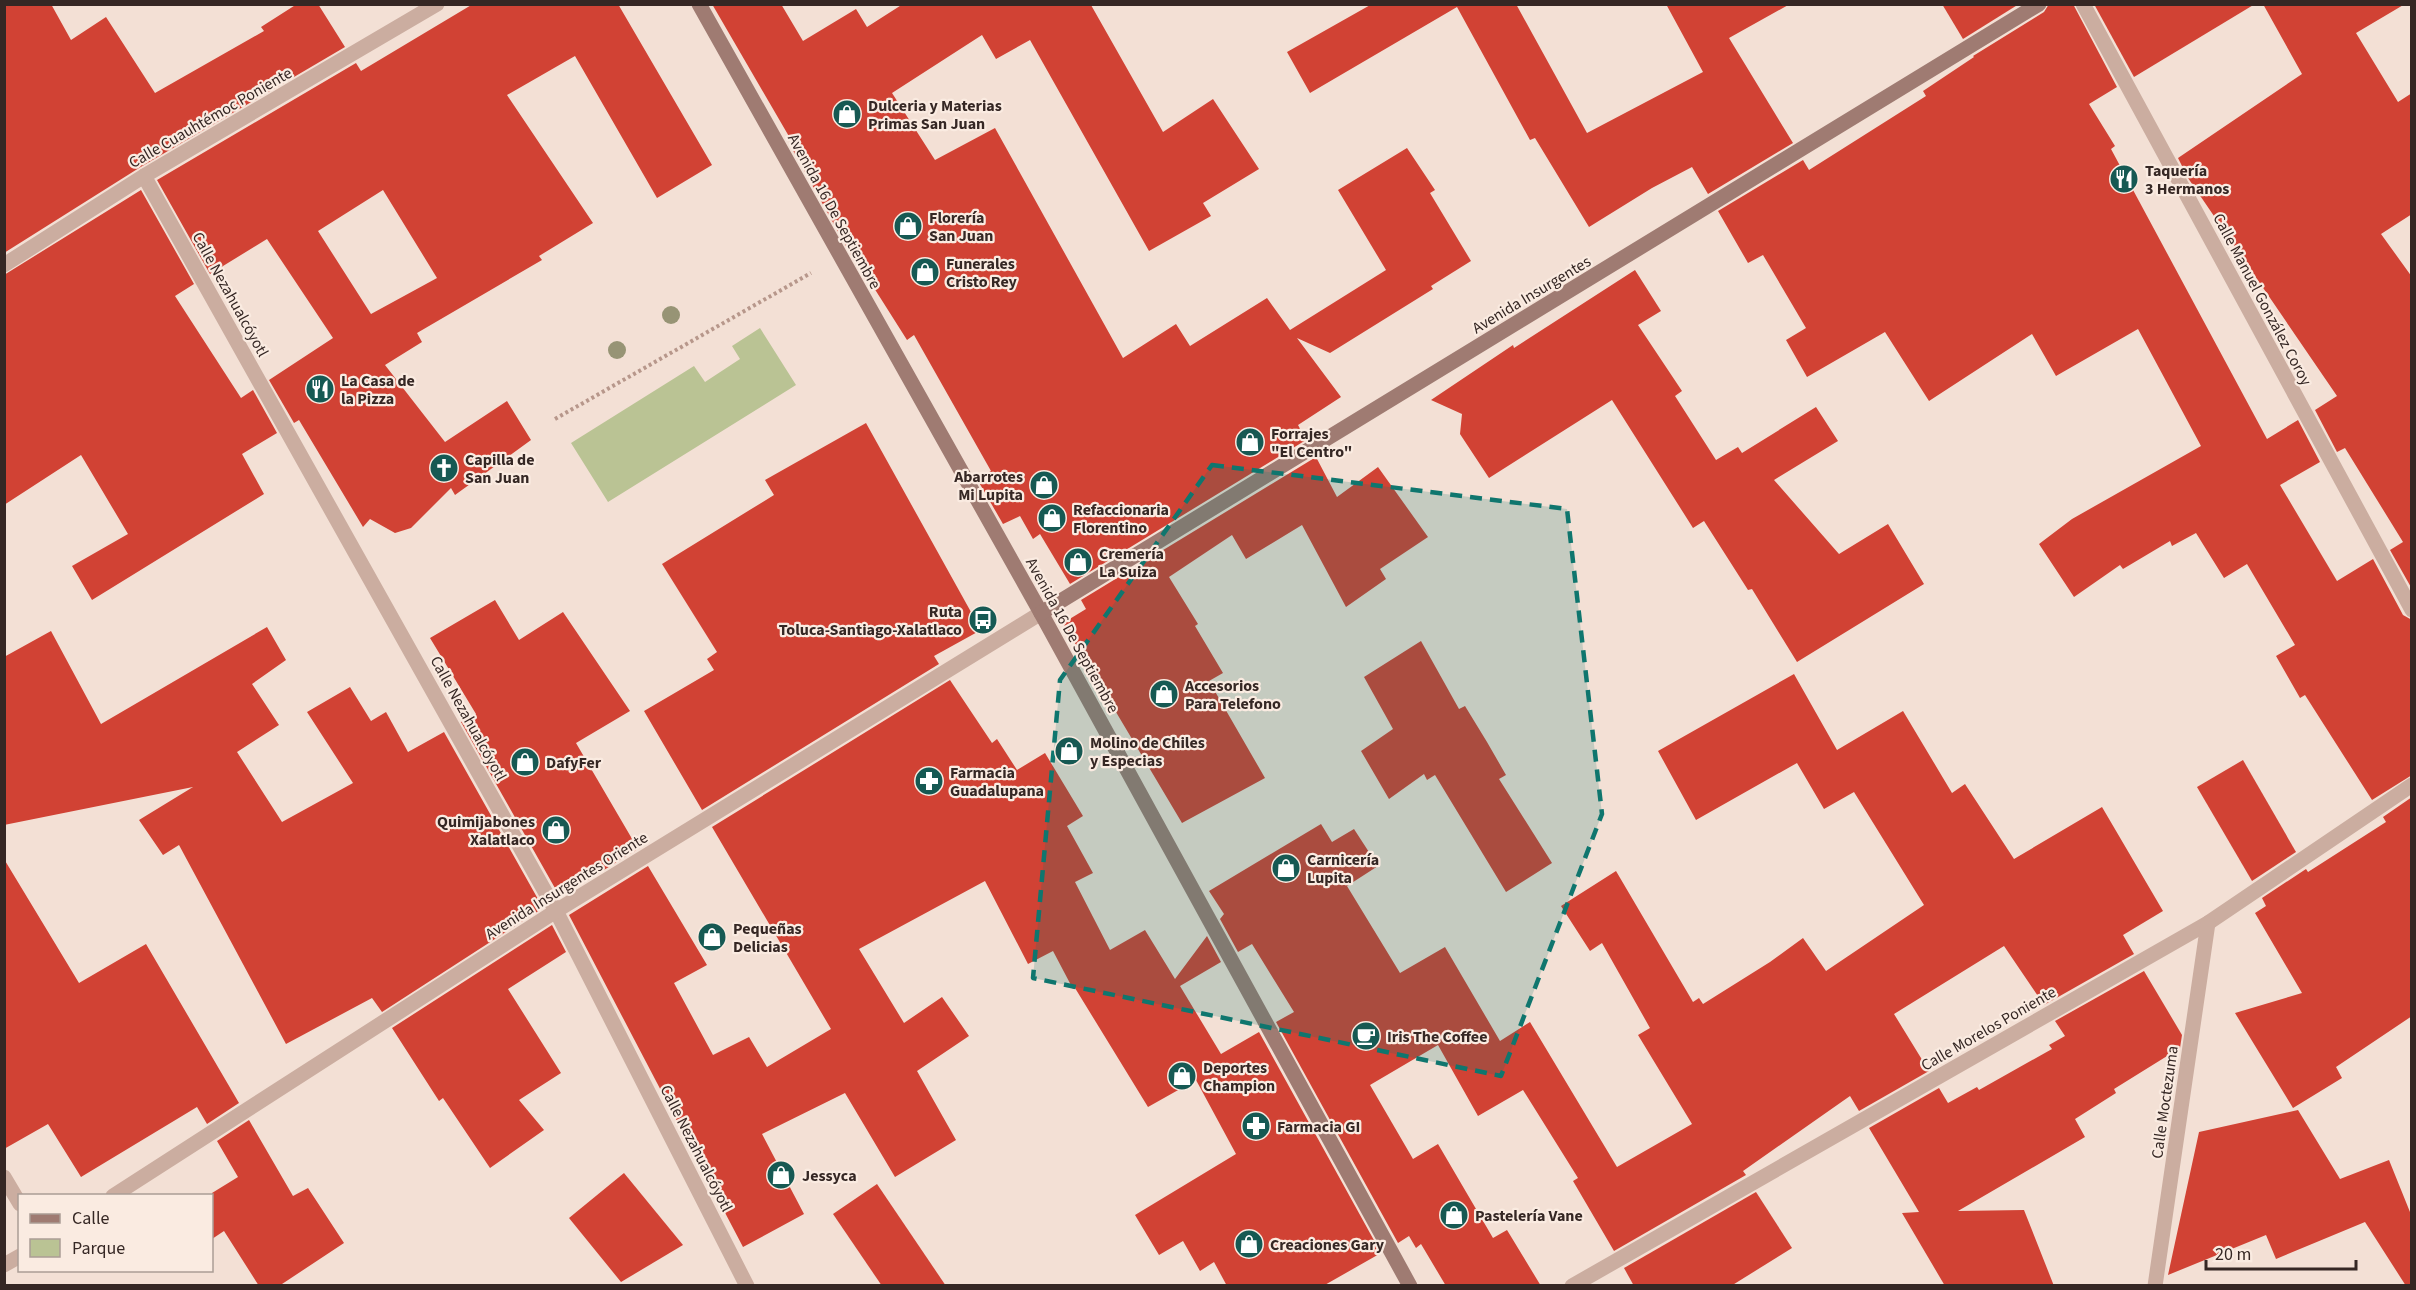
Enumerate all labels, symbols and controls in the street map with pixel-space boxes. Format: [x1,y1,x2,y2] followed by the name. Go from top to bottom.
[125,62,296,174] street label: Calle Cuauhtémoc Poniente
[868,95,1002,135] place label: Dulceria y Materias Primas San Juan
[831,98,863,130] shop icon: Dulceria y Materias Primas San Juan
[782,130,886,293] street label: Avenida 16 De Septiembre
[2145,160,2229,200] place label: Taquería 3 Hermanos
[2108,163,2140,195] restaurant icon: Taquería 3 Hermanos
[929,207,994,247] place label: Florería San Juan
[892,210,924,242] shop icon: Florería San Juan
[2207,210,2317,390] street label: Calle Manuel González Coroy
[187,228,274,361] street label: Calle Nezahualcóyotl
[1468,251,1595,339] street label: Avenida Insurgentes
[946,253,1018,293] place label: Funerales Cristo Rey
[909,256,941,288] shop icon: Funerales Cristo Rey
[341,370,415,410] place label: La Casa de la Pizza
[304,373,336,405] restaurant icon: La Casa de la Pizza
[1271,423,1352,463] place label: Forrajes "El Centro"
[1234,426,1266,458] shop icon: Forrajes "El Centro"
[465,449,535,489] place label: Capilla de San Juan
[428,452,460,484] church icon: Capilla de San Juan
[953,466,1023,506] place label: Abarrotes Mi Lupita
[1028,469,1060,501] shop icon: Abarrotes Mi Lupita
[1073,499,1169,539] place label: Refaccionaria Florentino
[1036,502,1068,534] shop icon: Refaccionaria Florentino
[1099,543,1164,583] place label: Cremería La Suiza
[1062,546,1094,578] shop icon: Cremería La Suiza
[1020,554,1124,717] street label: Avenida 16 De Septiembre
[779,601,962,641] place label: Ruta Toluca-Santiago-Xalatlaco
[967,604,999,636] bus stop icon: Ruta Toluca-Santiago-Xalatlaco
[425,652,512,785] street label: Calle Nezahualcóyotl
[1184,675,1281,715] place label: Accesorios Para Telefono
[1148,678,1180,710] shop icon: Accesorios Para Telefono
[1090,732,1205,772] place label: Molino de Chiles y Especias
[1053,735,1085,767] shop icon: Molino de Chiles y Especias
[509,746,541,778] shop icon: DafyFer
[546,752,602,774] place label: DafyFer
[950,762,1044,802] place label: Farmacia Guadalupana
[913,765,945,797] pharmacy icon: Farmacia Guadalupana
[437,811,535,851] place label: Quimijabones Xalatlaco
[540,814,572,846] shop icon: Quimijabones Xalatlaco
[481,827,652,945] street label: Avenida Insurgentes Oriente
[1307,849,1379,889] place label: Carnicería Lupita
[1270,852,1302,884] shop icon: Carnicería Lupita
[733,918,802,958] place label: Pequeñas Delicias
[696,921,728,953] shop icon: Pequeñas Delicias
[1917,981,2060,1077] street label: Calle Morelos Poniente
[1350,1020,1382,1052] cafe icon: Iris The Coffee
[1387,1026,1487,1048] place label: Iris The Coffee
[2146,1044,2184,1160] street label: Calle Moctezuma
[1203,1057,1275,1097] place label: Deportes Champion
[1166,1060,1198,1092] shop icon: Deportes Champion
[655,1081,738,1216] street label: Calle Nezahualcóyotl
[1240,1110,1272,1142] pharmacy icon: Farmacia GI
[1277,1116,1360,1138] place label: Farmacia GI
[765,1159,797,1191] shop icon: Jessyca
[802,1165,857,1187] place label: Jessyca
[18,1194,213,1272] legend
[1438,1199,1470,1231] shop icon: Pastelería Vane
[1475,1205,1583,1227] place label: Pastelería Vane
[72,1206,110,1231] text: Calle
[1233,1228,1265,1260] shop icon: Creaciones Gary
[2206,1233,2356,1271] scale bar
[1270,1234,1385,1256] place label: Creaciones Gary
[72,1236,125,1261] text: Parque
[2215,1242,2251,1267] text: 20 m

